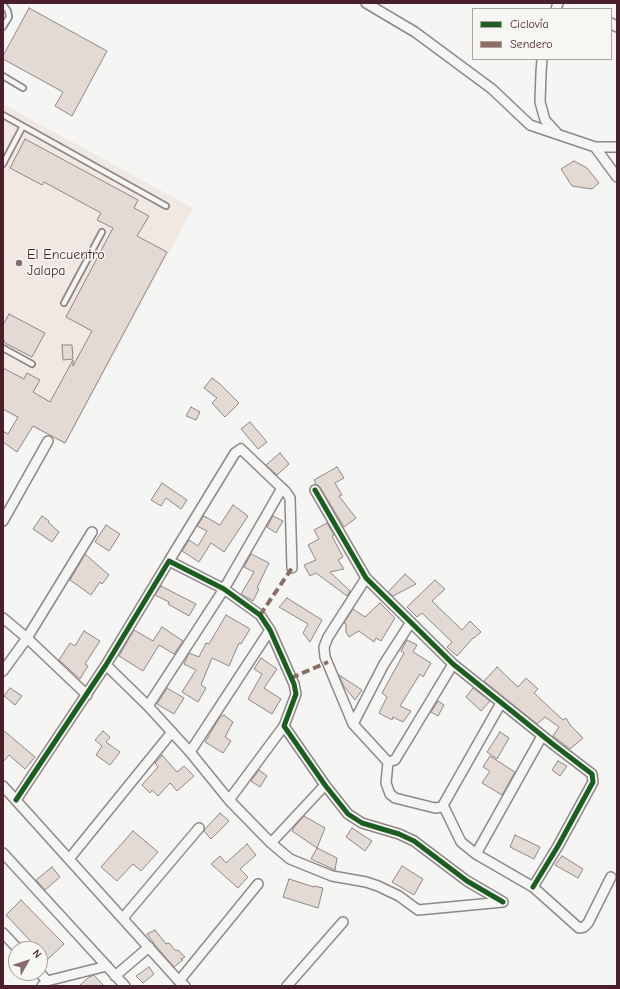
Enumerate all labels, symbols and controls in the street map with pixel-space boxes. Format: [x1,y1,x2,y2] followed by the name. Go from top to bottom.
[472,8,612,60] legend
[510,17,549,31] text: Ciclovía
[510,37,553,51] text: Sendero
[27,247,105,280] place label: El Encuentro Jalapa
[14,258,24,268] marker: El Encuentro Jalapa
[8,941,48,981] north arrow
[30,947,44,961] text: N

